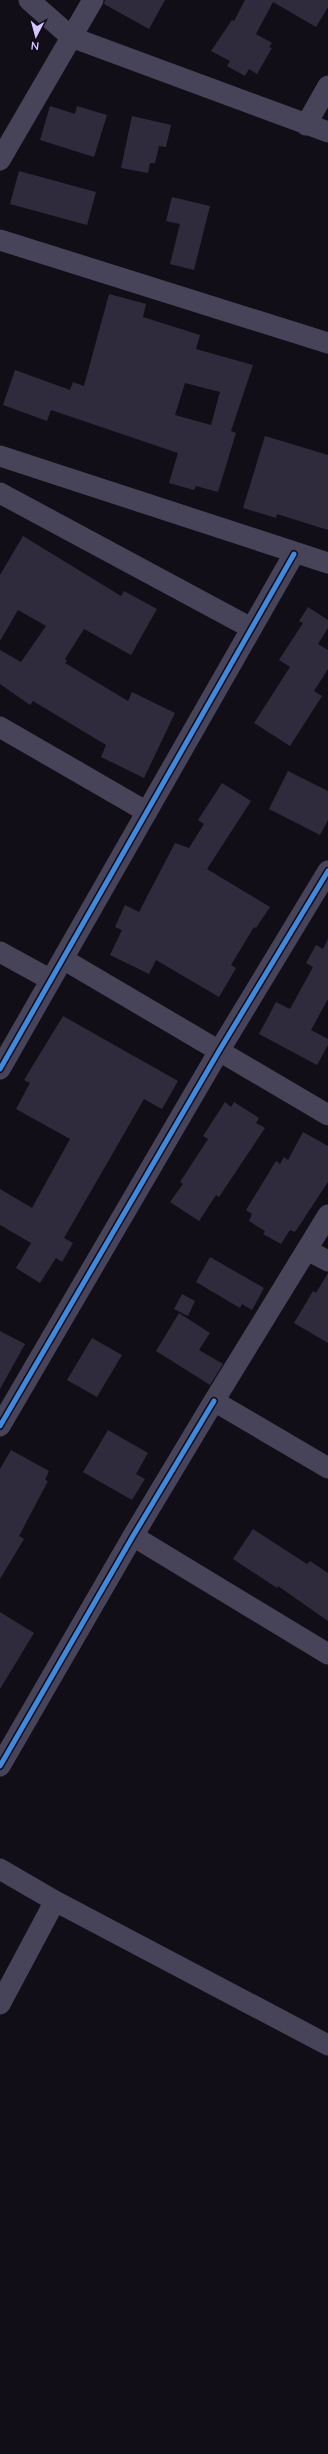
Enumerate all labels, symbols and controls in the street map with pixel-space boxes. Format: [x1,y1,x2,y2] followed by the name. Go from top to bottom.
[16,16,56,56] north arrow
[30,39,40,53] text: N

